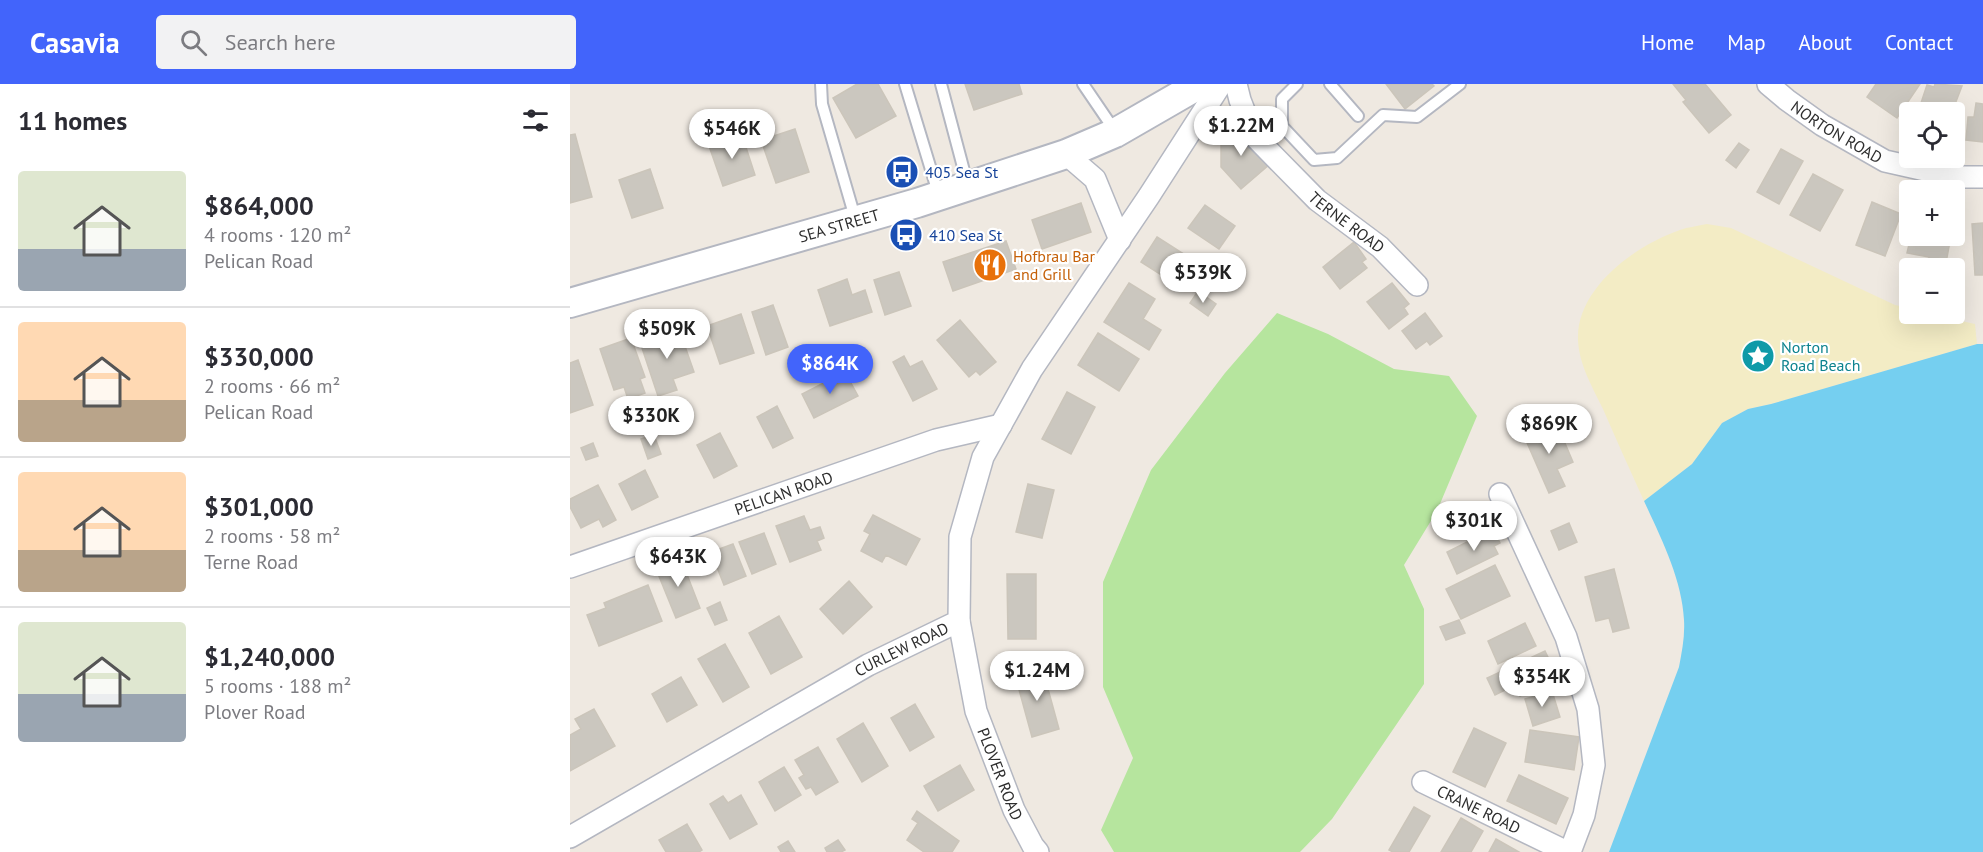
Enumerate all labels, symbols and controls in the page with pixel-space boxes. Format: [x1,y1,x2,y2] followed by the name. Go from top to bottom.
[156,15,576,69] search box
[30,24,120,61] text: Casavia
[177,26,210,59] icon: search
[225,28,336,56] text: Search here
[1641,29,1694,56] text: Home
[1727,29,1766,56] text: Map
[1799,29,1852,56] text: About
[1885,29,1953,56] text: Contact
[1787,96,1886,167] street label: NORTON ROAD
[1899,102,1965,324] map controls
[1899,102,1965,168] button: locate
[18,104,127,137] text: 11 homes
[519,104,552,137] icon: filters
[1192,106,1290,157] pin: $1.22M
[690,109,774,160] pin: $546K
[1208,112,1274,138] text: $1.22M
[703,115,761,141] text: $546K
[884,154,920,190] bus stop icon: 405 Sea St
[925,162,999,182] place label: 405 Sea St
[1899,180,1965,246] button: +
[1304,187,1389,257] street label: TERNE ROAD
[204,189,314,222] text: $864,000
[66,195,138,267] icon: home
[796,204,882,247] street label: SEA STREET
[888,217,924,253] bus stop icon: 410 Sea St
[204,222,351,248] text: 4 rooms · 120 m²
[929,225,1003,245] place label: 410 Sea St
[1013,246,1095,284] place label: Hofbrau Bar and Grill
[972,247,1008,283] restaurant icon: Hofbrau Bar and Grill
[204,248,313,274] text: Pelican Road
[1161,253,1245,304] pin: $539K
[1899,258,1965,324] button: −
[1174,259,1232,285] text: $539K
[625,309,709,360] pin: $509K
[638,315,696,341] text: $509K
[1781,337,1861,375] place label: Norton Road Beach
[1740,338,1776,374] place icon: Norton Road Beach
[204,340,314,373] text: $330,000
[788,344,872,395] pin: $864K
[66,346,138,418] icon: home
[801,350,859,376] text: $864K
[204,373,340,399] text: 2 rooms · 66 m²
[609,396,693,447] pin: $330K
[204,399,313,425] text: Pelican Road
[622,402,680,428] text: $330K
[1507,404,1591,455] pin: $869K
[1520,410,1578,436] text: $869K
[732,467,835,519] street label: PELICAN ROAD
[204,490,314,523] text: $301,000
[66,496,138,568] icon: home
[1432,501,1516,552] pin: $301K
[1445,507,1503,533] text: $301K
[204,523,340,549] text: 2 rooms · 58 m²
[636,537,720,588] pin: $643K
[649,543,707,569] text: $643K
[204,549,298,575] text: Terne Road
[851,618,952,681] street label: CURLEW ROAD
[204,640,335,673] text: $1,240,000
[66,646,138,718] icon: home
[988,651,1086,702] pin: $1.24M
[1004,657,1070,683] text: $1.24M
[1500,657,1584,708] pin: $354K
[1513,663,1571,689] text: $354K
[204,673,351,699] text: 5 rooms · 188 m²
[204,699,306,725] text: Plover Road
[973,725,1028,824] street label: PLOVER ROAD
[1434,780,1524,838] street label: CRANE ROAD

